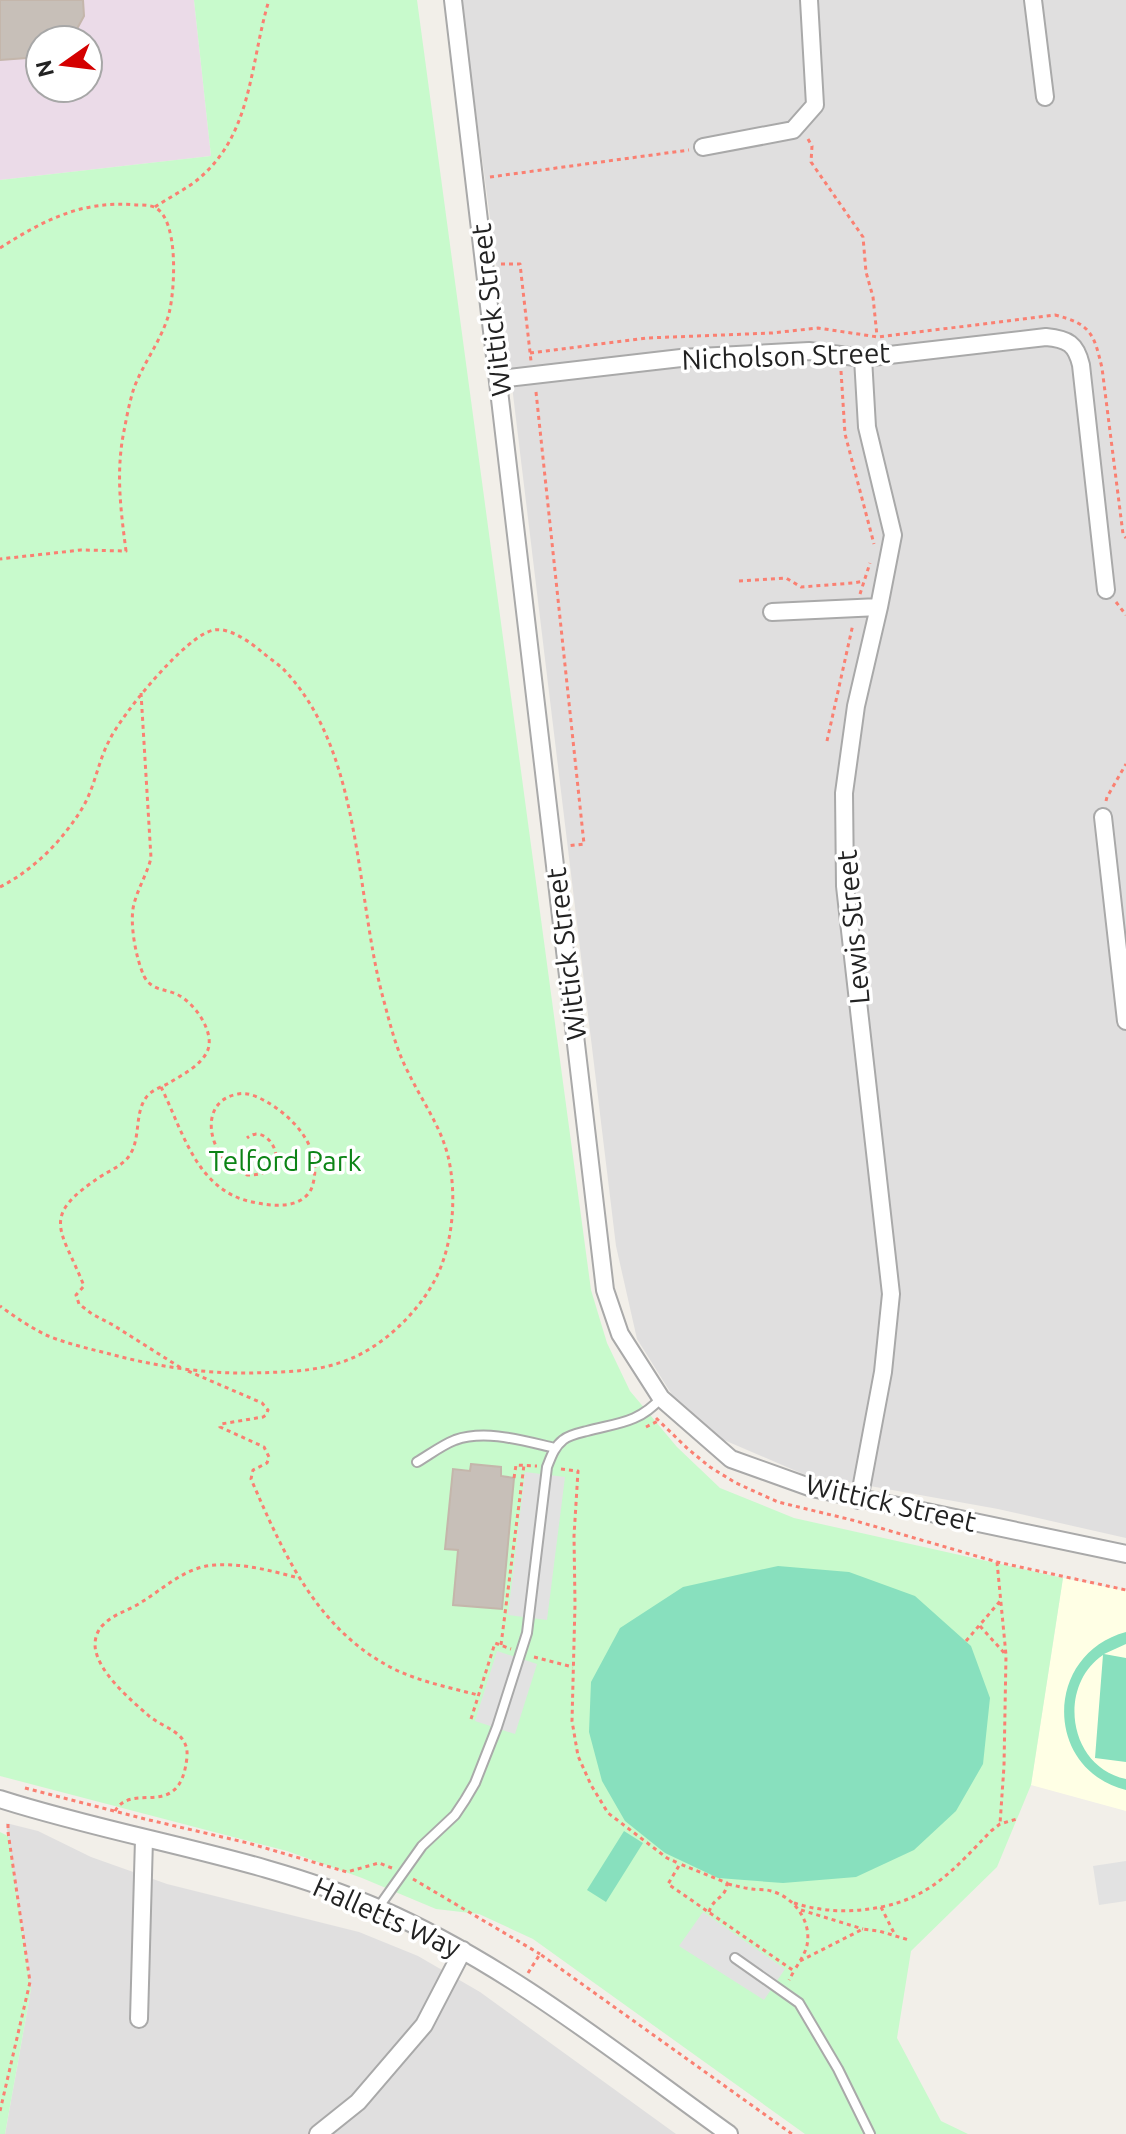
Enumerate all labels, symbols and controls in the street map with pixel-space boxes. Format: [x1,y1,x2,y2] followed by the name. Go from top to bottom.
[24,24,104,104] north arrow
[30,58,58,80] text: N
[465,222,516,398] street label: Wittick Street
[681,336,891,375] street label: Nicholson Street
[830,848,875,1006] street label: Lewis Street
[540,866,591,1042] street label: Wittick Street
[208,1145,362,1176] park label: Telford Park
[803,1468,979,1537] street label: Wittick Street
[309,1870,466,1963] street label: Halletts Way

